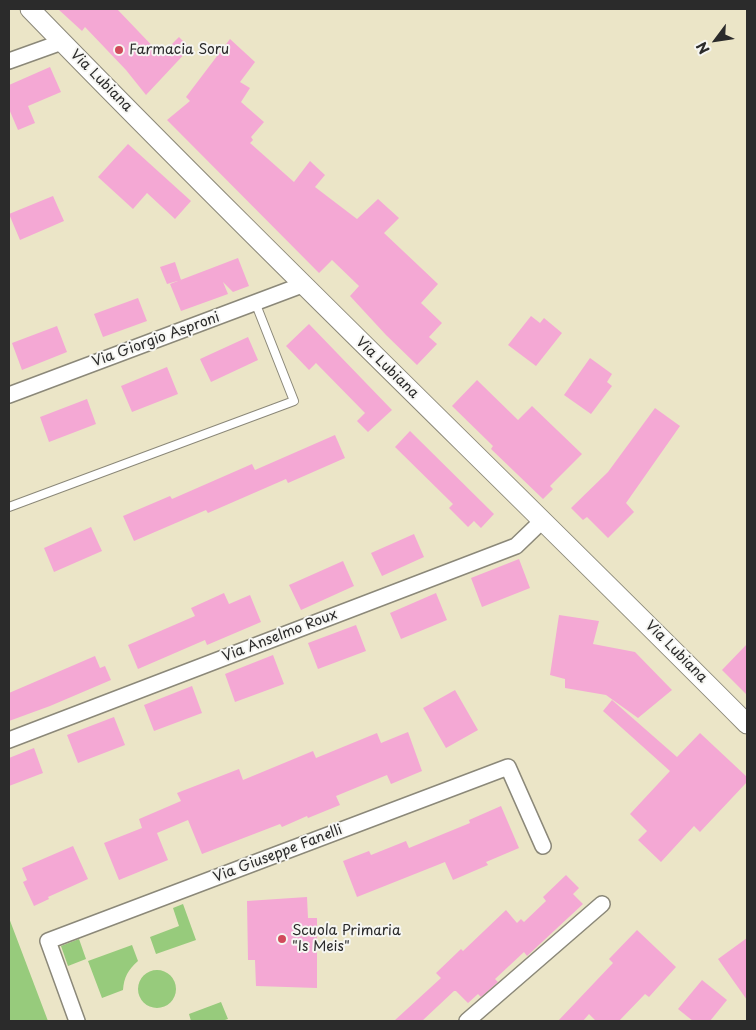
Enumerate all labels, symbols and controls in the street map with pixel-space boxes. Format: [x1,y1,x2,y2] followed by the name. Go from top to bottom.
[691,15,741,65] north arrow
[691,38,715,58] text: N
[129,42,229,58] place label: Farmacia Soru
[113,44,125,56] marker: Farmacia Soru
[67,47,135,115] street label: Via Lubiana
[90,309,222,371] street label: Via Giorgio Asproni
[352,334,422,402] street label: Via Lubiana
[220,606,340,666] street label: Via Anselmo Roux
[642,618,710,686] street label: Via Lubiana
[211,822,345,886] street label: Via Giuseppe Fanelli
[292,923,401,956] place label: Scuola Primaria "Is Meis"
[276,933,288,945] marker: Scuola Primaria "Is Meis"

